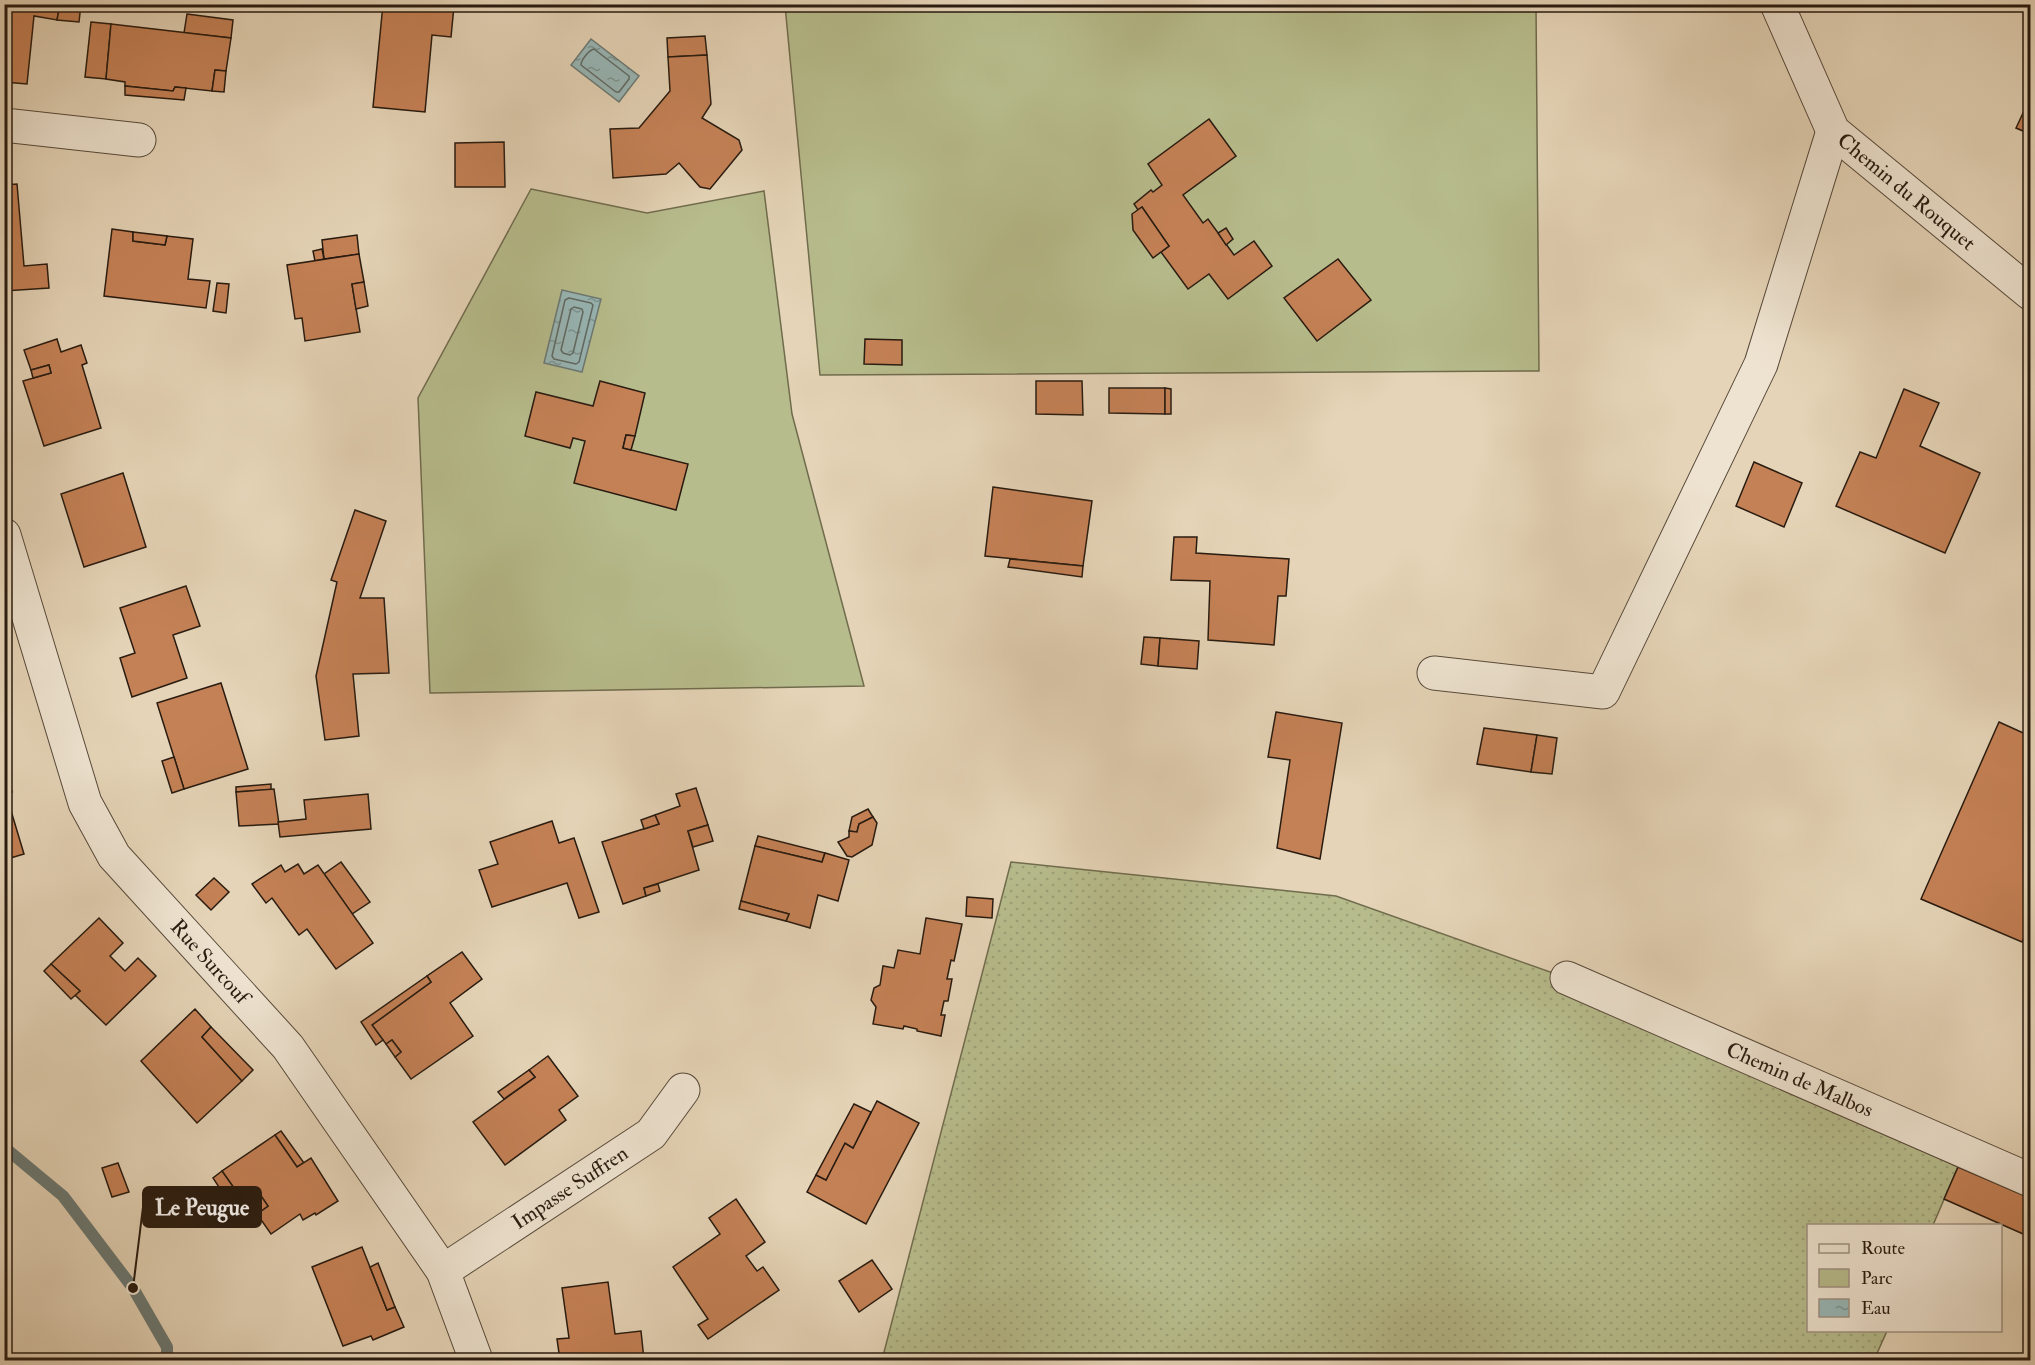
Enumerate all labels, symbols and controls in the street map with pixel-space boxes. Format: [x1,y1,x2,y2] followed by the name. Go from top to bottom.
[1832,127,1981,257] street label: Chemin du Rouquet
[164,914,257,1012] street label: Rue Surcouf
[1722,1036,1877,1124] street label: Chemin de Malbos
[507,1140,634,1236] street label: Impasse Suffren
[143,1187,261,1227] callout: Le Peugue
[155,1194,250,1223] text: Le Peugue
[1807,1224,2002,1332] legend
[1861,1237,1905,1260] text: Route
[1861,1267,1892,1290] text: Parc
[1861,1297,1891,1320] text: Eau

